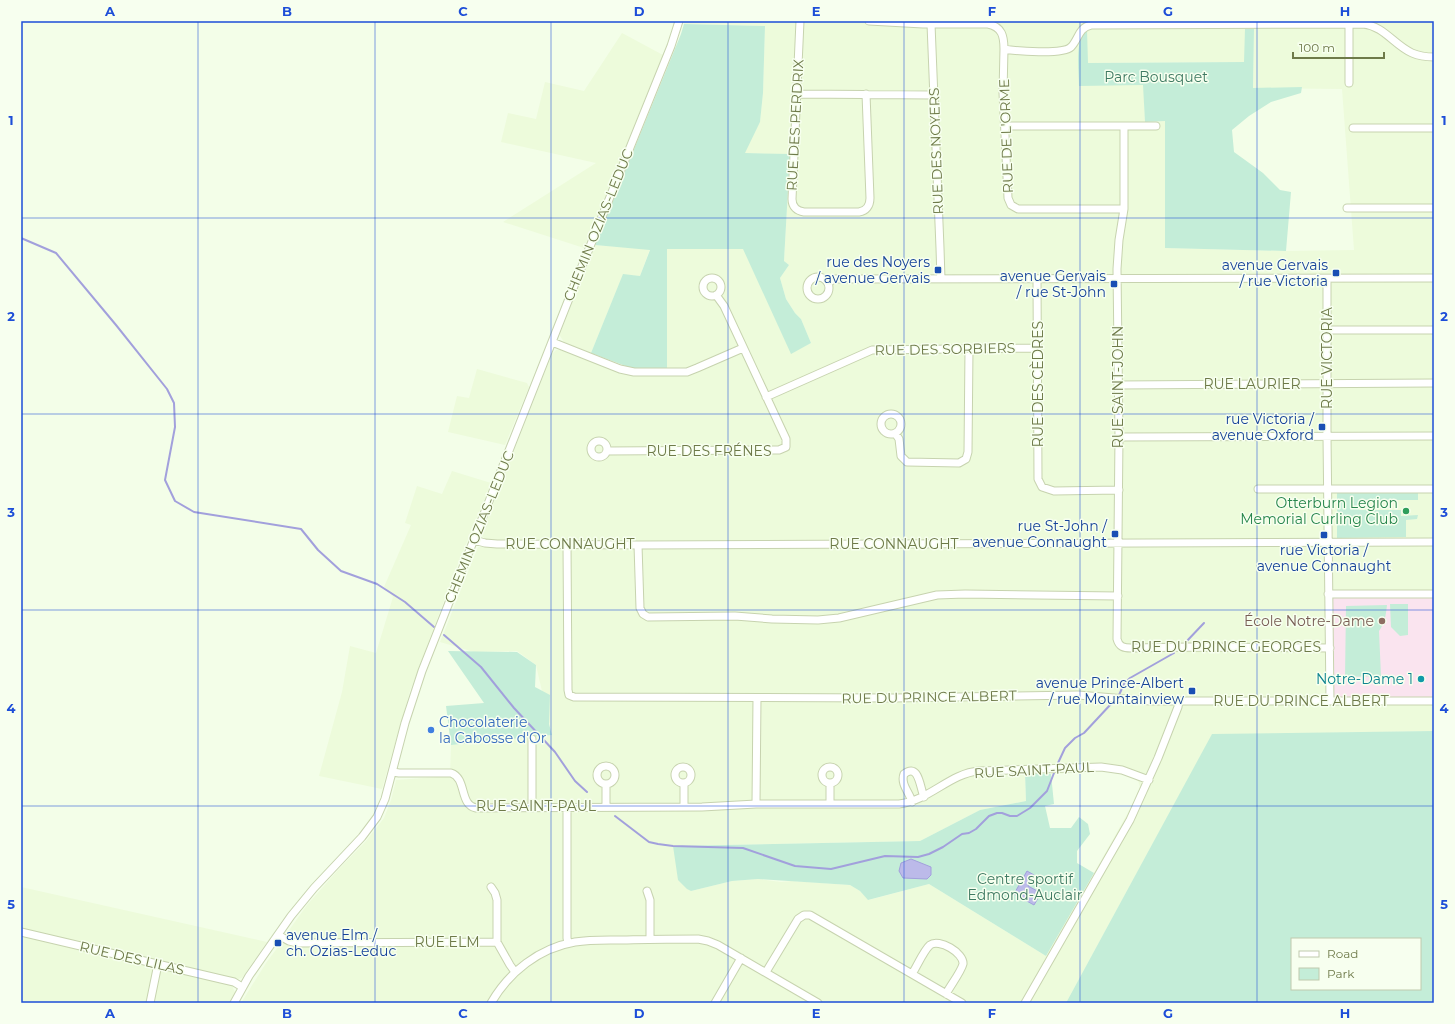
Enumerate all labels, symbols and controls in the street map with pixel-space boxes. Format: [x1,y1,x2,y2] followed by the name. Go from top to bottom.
[104,3,116,19] text: A
[282,3,292,19] text: B
[458,3,468,19] text: C
[634,3,645,19] text: D
[812,3,821,19] text: E
[988,3,996,19] text: F
[1163,3,1173,19] text: G
[1340,3,1350,19] text: H
[1293,34,1384,60] scale bar
[1299,40,1335,55] text: 100 m
[783,59,807,191] street label: RUE DES PERDRIX
[1104,68,1208,86] park label: Parc Bousquet
[995,79,1017,193] street label: RUE DE L'ORME
[925,87,947,215] street label: RUE DES NOYERS
[8,112,14,128] text: 1
[1441,112,1447,128] text: 1
[559,146,637,304] street label: CHEMIN OZIAS-LEDUC
[814,253,930,287] place label: rue des Noyers / avenue Gervais
[1222,256,1328,290] place label: avenue Gervais / rue Victoria
[933,265,943,275] marker: rue des Noyers / avenue Gervais
[1000,267,1106,301] place label: avenue Gervais / rue St-John
[1331,268,1341,278] marker: avenue Gervais / rue Victoria
[1109,279,1119,289] marker: avenue Gervais / rue St-John
[1318,306,1336,409] street label: RUE VICTORIA
[7,308,15,324] text: 2
[1440,308,1448,324] text: 2
[1029,321,1047,447] street label: RUE DES CÈDRES
[1109,326,1127,448] street label: RUE SAINT-JOHN
[874,339,1016,359] street label: RUE DES SORBIERS
[1203,375,1301,393] street label: RUE LAURIER
[1212,410,1315,444] place label: rue Victoria / avenue Oxford
[1317,422,1327,432] marker: rue Victoria / avenue Oxford
[646,442,772,460] street label: RUE DES FRÉNES
[440,448,518,606] street label: CHEMIN OZIAS-LEDUC
[1240,494,1398,528] place label: Otterburn Legion Memorial Curling Club
[6,504,15,520] text: 3
[1439,504,1448,520] text: 3
[1401,506,1411,516] marker: Otterburn Legion Memorial Curling Club
[972,517,1108,551] place label: rue St-John / avenue Connaught
[1110,529,1120,539] marker: rue St-John / avenue Connaught
[1319,530,1329,540] marker: rue Victoria / avenue Connaught
[505,535,635,553] street label: RUE CONNAUGHT
[829,535,959,553] street label: RUE CONNAUGHT
[1257,541,1392,575] place label: rue Victoria / avenue Connaught
[1244,612,1374,630] place label: École Notre-Dame
[1377,616,1387,626] marker: École Notre-Dame
[1131,638,1321,656] street label: RUE DU PRINCE GEORGES
[1316,670,1413,688] place label: Notre-Dame 1
[1036,674,1185,708] place label: avenue Prince-Albert / rue Mountainview
[1416,674,1426,684] marker: Notre-Dame 1
[841,686,1017,708] street label: RUE DU PRINCE ALBERT
[1187,686,1197,696] marker: avenue Prince-Albert / rue Mountainview
[1213,692,1389,710] street label: RUE DU PRINCE ALBERT
[7,700,16,716] text: 4
[1440,700,1449,716] text: 4
[439,713,547,747] place label: Chocolaterie la Cabosse d'Or
[426,725,436,735] marker: Chocolaterie la Cabosse d'Or
[974,758,1095,782] street label: RUE SAINT-PAUL
[476,797,597,815] street label: RUE SAINT-PAUL
[968,870,1083,904] park label: Centre sportif Edmond-Auclair
[7,896,15,912] text: 5
[1440,896,1448,912] text: 5
[286,926,396,960] place label: avenue Elm / ch. Ozias-Leduc
[414,933,480,951] street label: RUE ELM
[78,937,186,979] street label: RUE DES LILAS
[273,938,283,948] marker: avenue Elm / ch. Ozias-Leduc
[1291,938,1421,990] legend
[1327,946,1358,961] text: Road
[1327,966,1355,981] text: Park
[104,1005,116,1021] text: A
[282,1005,292,1021] text: B
[458,1005,468,1021] text: C
[634,1005,645,1021] text: D
[812,1005,821,1021] text: E
[988,1005,996,1021] text: F
[1163,1005,1173,1021] text: G
[1340,1005,1350,1021] text: H

